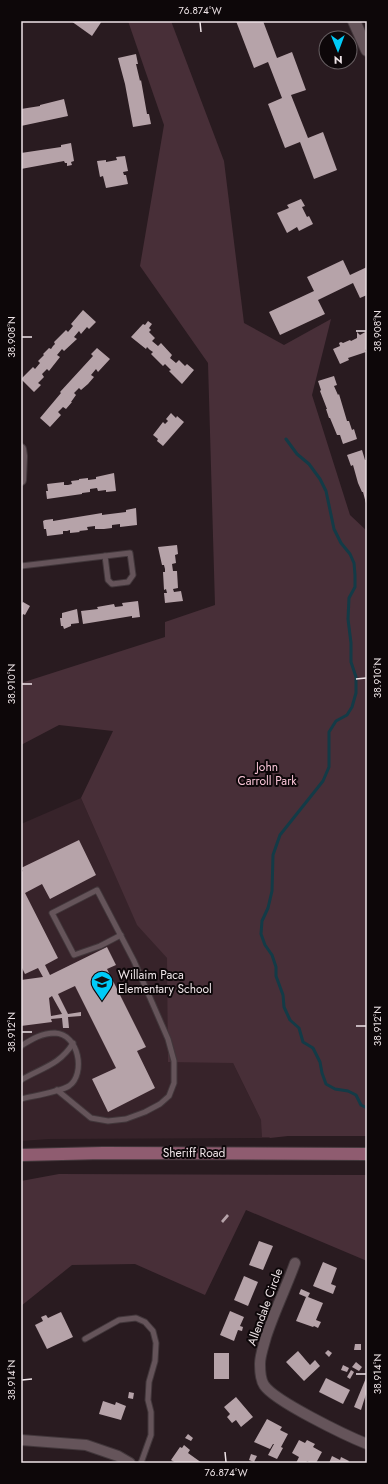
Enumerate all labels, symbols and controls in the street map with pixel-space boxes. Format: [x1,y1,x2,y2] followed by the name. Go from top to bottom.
[178,3,222,18] text: 76.874°W
[318,30,358,70] north arrow
[334,52,343,68] text: N
[370,310,385,352] text: 38.908°N
[4,316,19,358] text: 38.908°N
[370,658,385,698] text: 38.910°N
[4,664,19,704] text: 38.910°N
[237,758,297,790] park label: John Carroll Park
[118,966,212,998] place label: Willaim Paca Elementary School
[89,969,115,1002] school or university icon: Willaim Paca Elementary School
[370,1006,385,1046] text: 38.912°N
[4,1012,19,1052] text: 38.912°N
[163,1144,225,1162] street label: Sheriff Road
[243,1266,287,1348] street label: Allendale Circle
[370,1354,385,1394] text: 38.914°N
[4,1360,19,1400] text: 38.914°N
[204,1465,248,1480] text: 76.874°W

